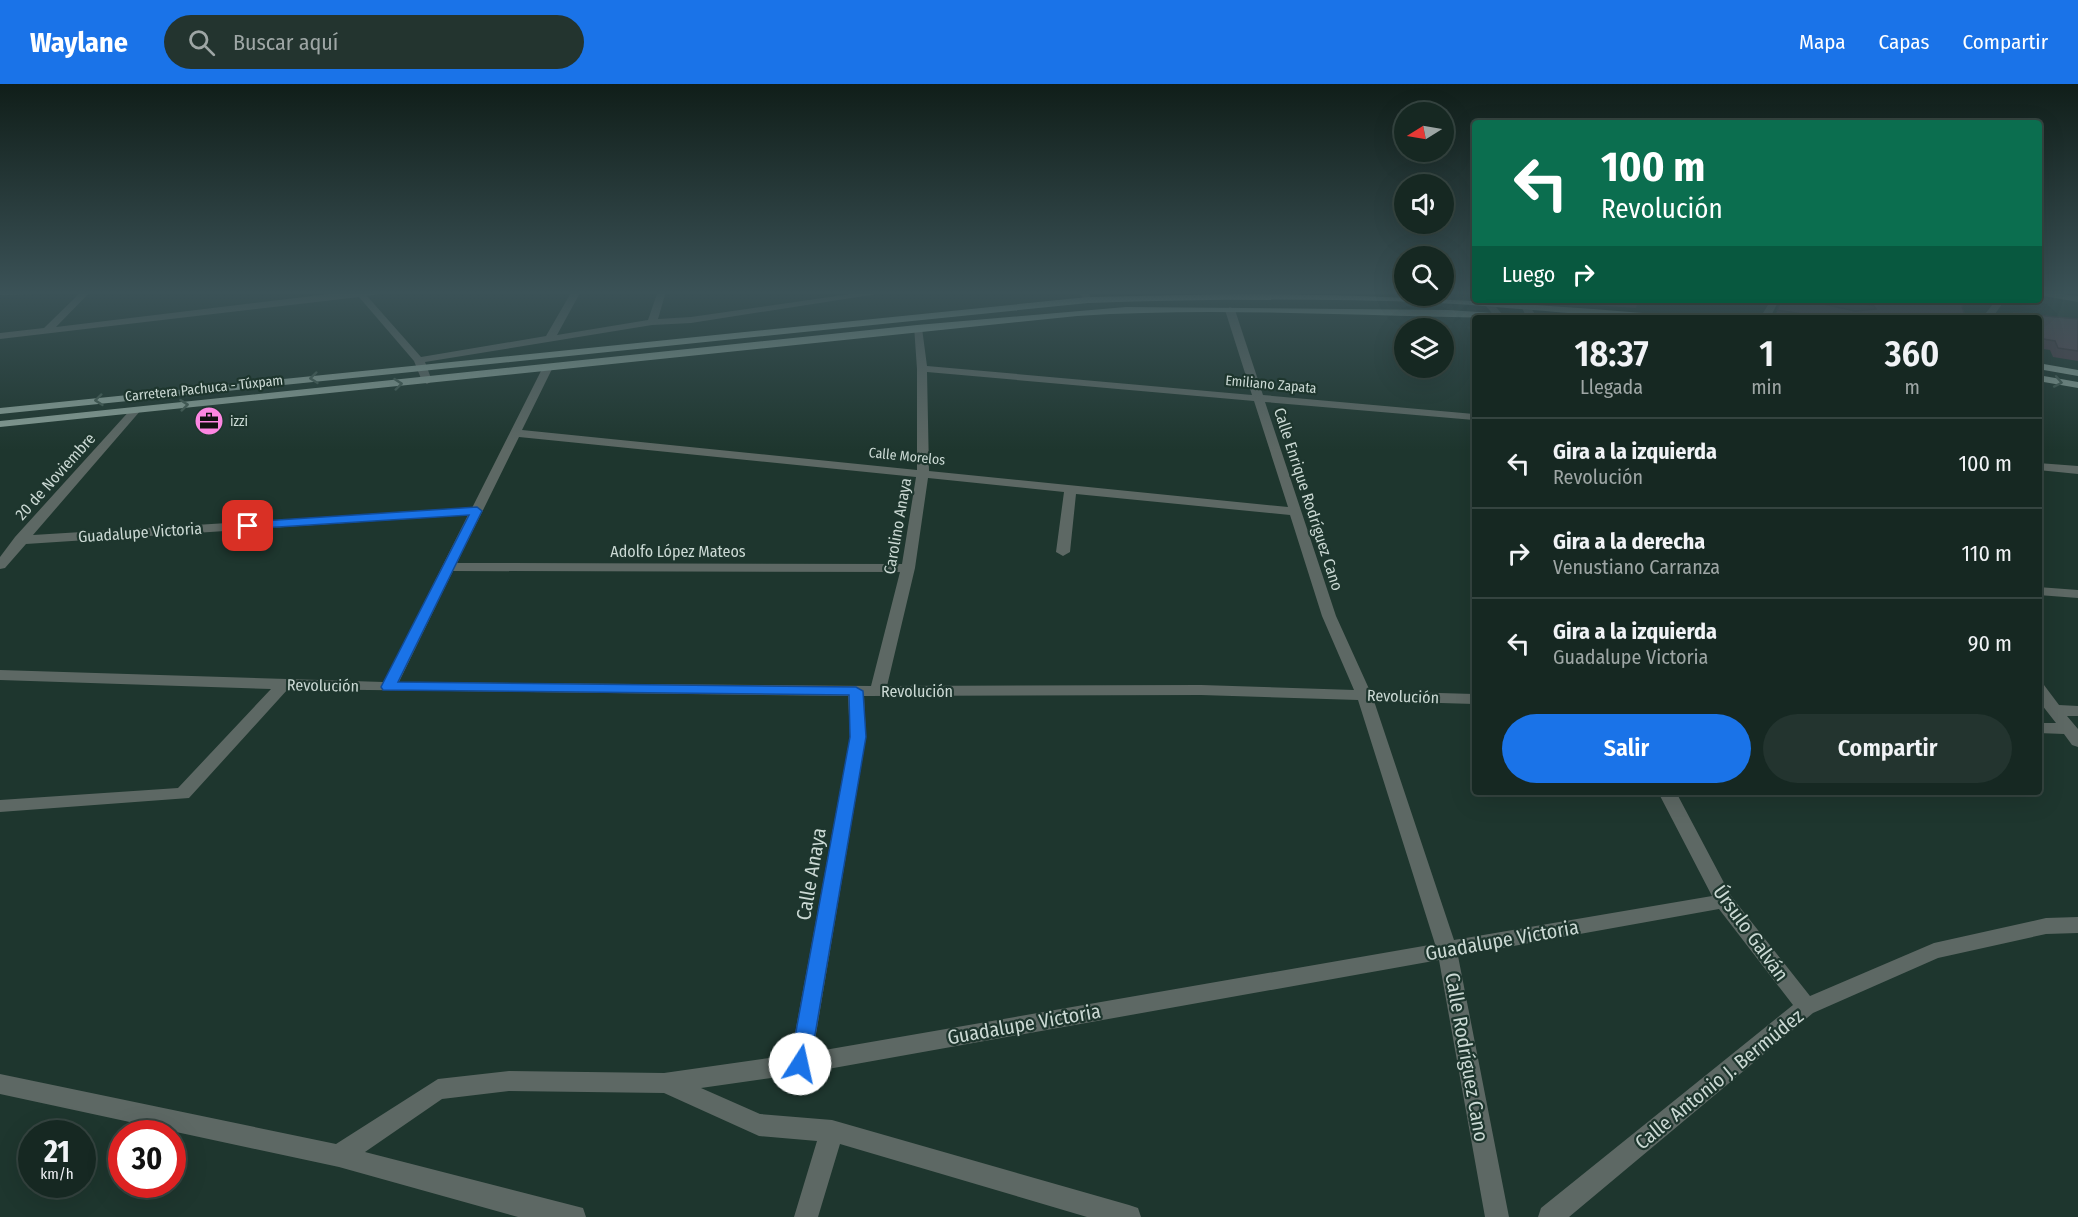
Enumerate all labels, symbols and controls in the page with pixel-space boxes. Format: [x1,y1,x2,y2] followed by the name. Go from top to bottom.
[164,15,584,69] search box
[30,26,128,59] text: Waylane
[185,26,218,59] icon: search
[233,29,338,56] text: Buscar aquí
[1799,29,1846,55] text: Mapa
[1879,29,1929,55] text: Capas
[1962,29,2048,55] text: Compartir
[1394,102,1454,162] north arrow
[1394,102,1454,378] map controls
[1601,142,1705,192] text: 100 m
[1502,144,1580,222] icon: left
[1394,174,1454,234] button: sound
[1601,193,1723,225] text: Revolución
[1394,246,1454,306] button: search
[1567,258,1600,291] icon: right
[1502,261,1555,288] text: Luego
[1394,318,1454,378] button: layers
[1574,332,1649,376] text: 18:37
[1759,332,1774,376] text: 1
[1885,332,1939,376] text: 360
[309,371,318,384] one-way arrow
[124,372,284,405] street label: Carretera Pachuca - Túxpam
[1225,372,1317,397] street label: Emiliano Zapata
[1580,375,1643,399] text: Llegada
[1751,375,1782,399] text: min
[1904,375,1920,399] text: m
[2053,375,2063,388] one-way arrow
[394,378,403,391] one-way arrow
[94,393,103,406] one-way arrow
[179,400,188,412] one-way arrow
[193,405,225,437] office icon: izzi
[1270,405,1347,593] street label: Calle Enrique Rodríguez Cano
[230,413,248,430] place label: izzi
[11,429,99,524] street label: 20 de Noviembre
[1553,438,1717,465] text: Gira a la izquierda
[868,444,946,469] street label: Calle Morelos
[1502,447,1535,480] icon: left
[1958,450,2012,477] text: 100 m
[1553,465,1643,489] text: Revolución
[880,476,915,576] street label: Carolino Anaya
[222,500,273,551] pin
[231,509,264,542] icon: arrive
[77,519,203,546] street label: Guadalupe Victoria
[1553,528,1705,555] text: Gira a la derecha
[1502,537,1535,570] icon: right
[1962,540,2012,567] text: 110 m
[610,542,746,561] street label: Adolfo López Mateos
[1553,555,1720,579] text: Venustiano Carranza
[1553,618,1717,645] text: Gira a la izquierda
[1502,627,1535,660] icon: left
[1968,630,2012,657] text: 90 m
[1553,645,1708,669] text: Guadalupe Victoria
[287,675,359,696] street label: Revolución
[881,682,953,701] street label: Revolución
[1367,686,1439,707] street label: Revolución
[1502,714,1751,783] button: Salir
[1763,714,2012,783] button: Compartir
[791,826,831,922] street label: Calle Anaya
[1708,880,1794,986] street label: Úrsulo Galván
[1423,915,1581,965] street label: Guadalupe Victoria
[1440,971,1494,1143] street label: Calle Rodríguez Cano
[945,999,1103,1049] street label: Guadalupe Victoria
[1630,1004,1808,1154] street label: Calle Antonio J. Bermúdez
[768,1032,832,1096] position arrow
[108,1120,186,1198] speed limit sign: 30
[44,1134,70,1170] text: 21
[40,1165,74,1183] text: km/h

